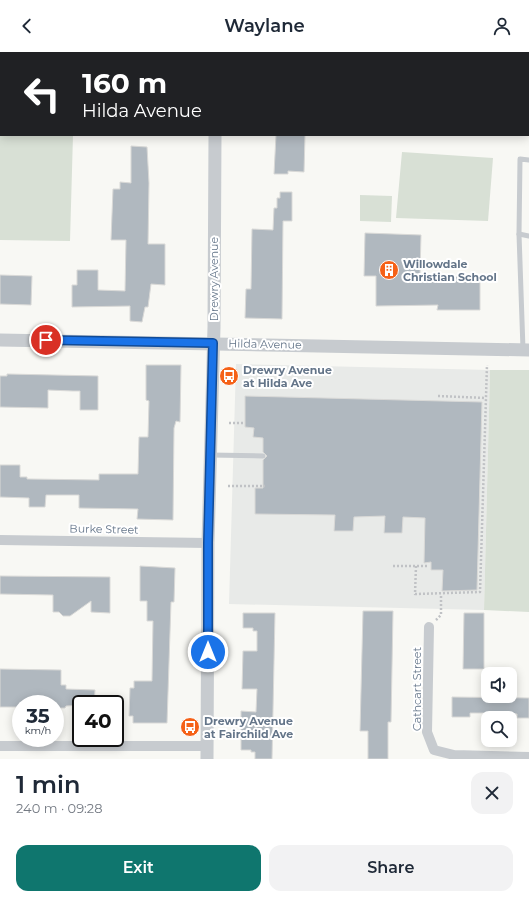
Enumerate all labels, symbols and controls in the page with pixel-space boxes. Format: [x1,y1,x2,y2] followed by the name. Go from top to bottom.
[16,15,38,37] icon: back
[224,15,305,37] text: Waylane
[491,15,513,37] icon: person
[82,66,167,100] text: 160 m
[16,68,68,120] icon: left
[82,100,202,122] text: Hilda Avenue
[207,237,221,321] street label: Drewry Avenue
[403,257,497,284] place label: Willowdale Christian School
[378,259,400,281] building icon: Willowdale Christian School
[29,323,63,357] pin
[35,329,57,351] icon: arrive
[228,336,302,352] street label: Hilda Avenue
[243,363,332,390] place label: Drewry Avenue at Hilda Ave
[218,365,240,387] bus stop icon: Drewry Avenue at Hilda Ave
[69,521,139,537] street label: Burke Street
[187,631,229,673] position arrow
[410,646,424,731] street label: Cathcart Street
[481,667,517,747] map controls
[481,667,517,703] button: sound
[72,695,124,747] speed limit sign: 40
[26,704,50,728] text: 35
[481,711,517,747] button: search
[204,714,293,741] place label: Drewry Avenue at Fairchild Ave
[179,716,201,738] bus stop icon: Drewry Avenue at Fairchild Ave
[25,724,51,737] text: km/h
[16,770,80,799] text: 1 min
[471,772,513,814] button: close
[16,800,103,816] text: 240 m · 09:28
[16,845,261,891] button: Exit
[269,845,513,891] button: Share

